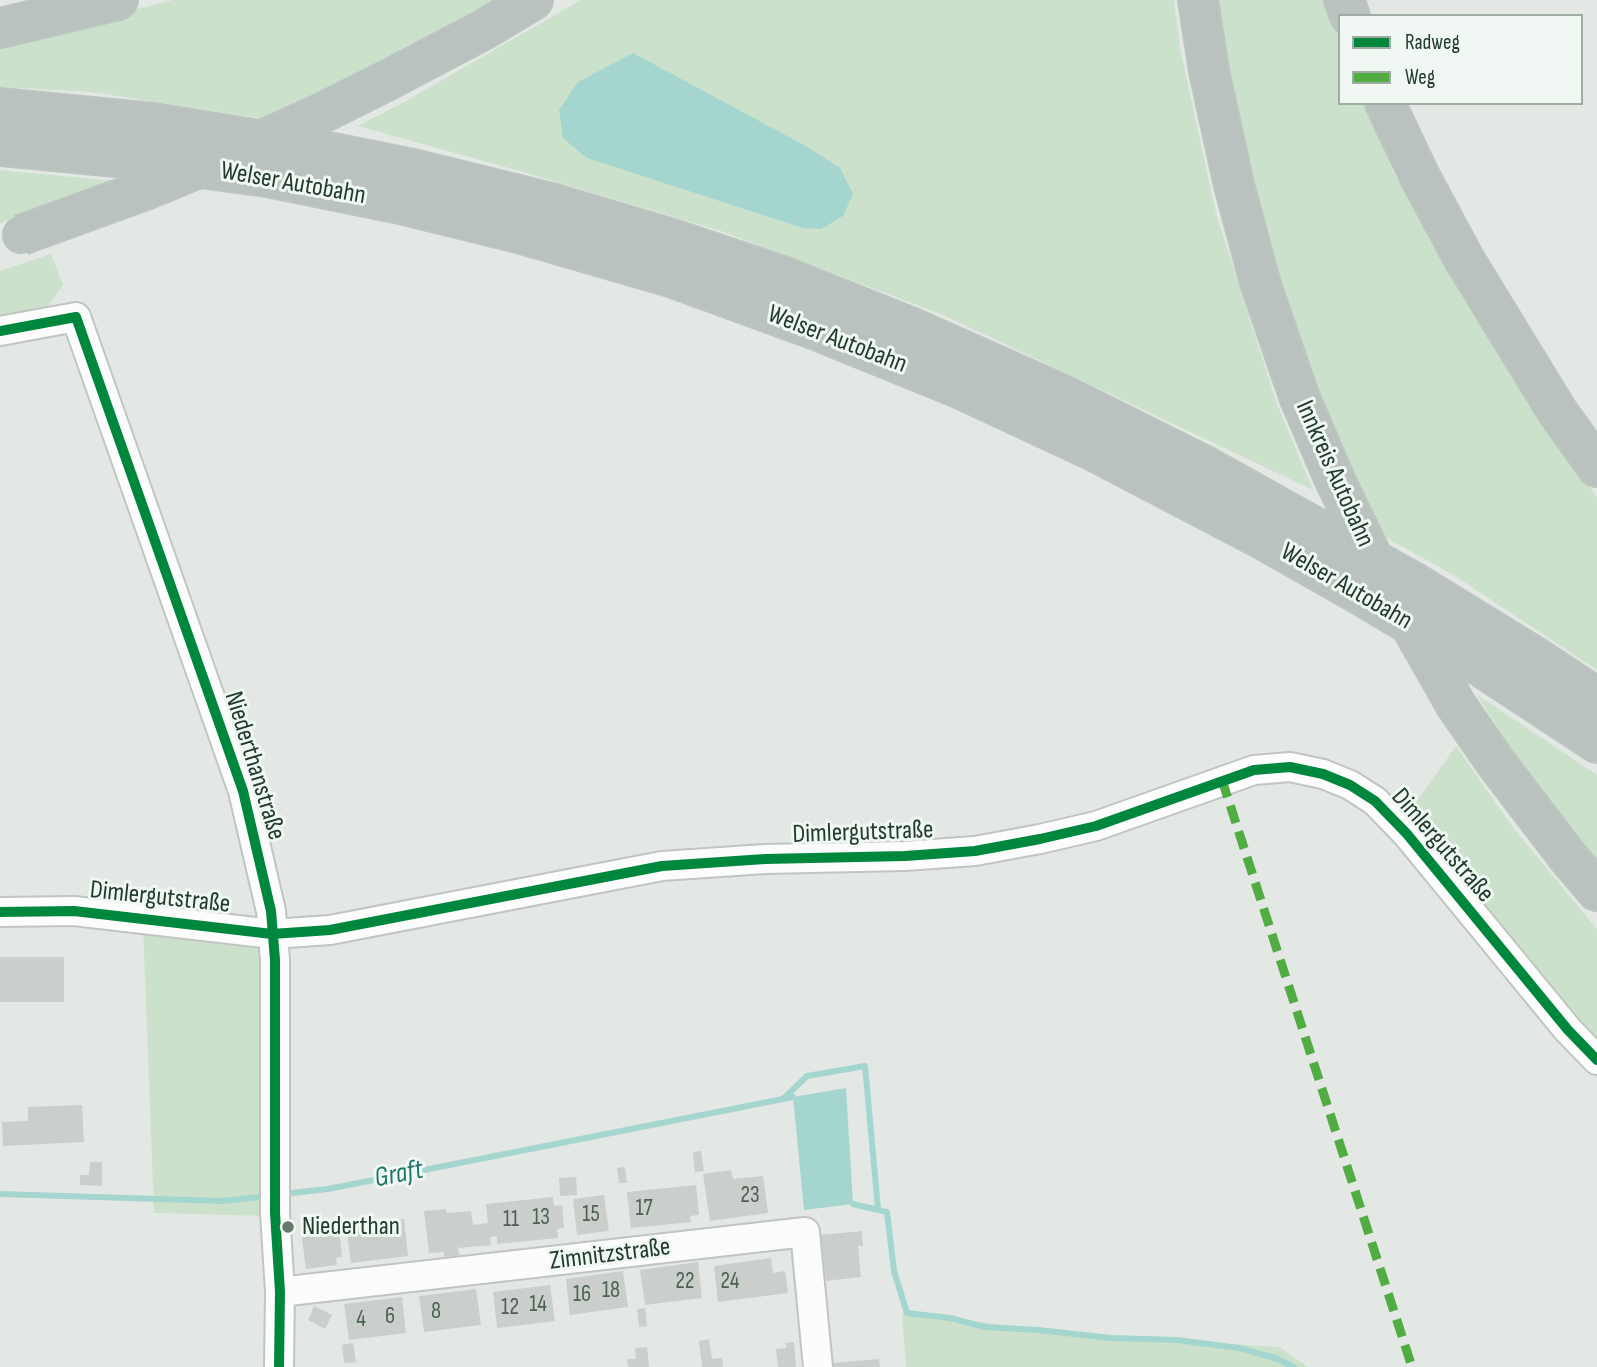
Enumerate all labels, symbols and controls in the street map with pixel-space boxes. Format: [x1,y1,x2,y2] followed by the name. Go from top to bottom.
[1338,14,1583,105] legend
[1405,30,1460,55] text: Radweg
[1405,65,1435,90] text: Weg
[218,156,368,212] street label: Welser Autobahn
[763,299,911,381] street label: Welser Autobahn
[1288,396,1380,552] street label: Innkreis Autobahn
[1275,537,1417,637] street label: Welser Autobahn
[217,688,291,844] street label: Niederthanstraße
[1384,783,1500,909] street label: Dimlergutstraße
[792,815,934,851] street label: Dimlergutstraße
[88,875,232,921] street label: Dimlergutstraße
[372,1154,426,1196] water label: Graft
[740,1182,760,1210] house number: 23
[635,1195,653,1223] house number: 17
[582,1201,600,1229] house number: 15
[532,1204,550,1232] house number: 13
[503,1206,519,1234] house number: 11
[302,1211,400,1243] place label: Niederthan
[280,1219,296,1235] marker: Niederthan
[548,1232,672,1278] street label: Zimnitzstraße
[676,1268,694,1296] house number: 22
[721,1268,739,1296] house number: 24
[602,1277,620,1305] house number: 18
[573,1281,591,1309] house number: 16
[529,1291,547,1319] house number: 14
[501,1294,519,1322] house number: 12
[431,1298,441,1326] house number: 8
[385,1303,395,1331] house number: 6
[356,1306,366,1334] house number: 4

